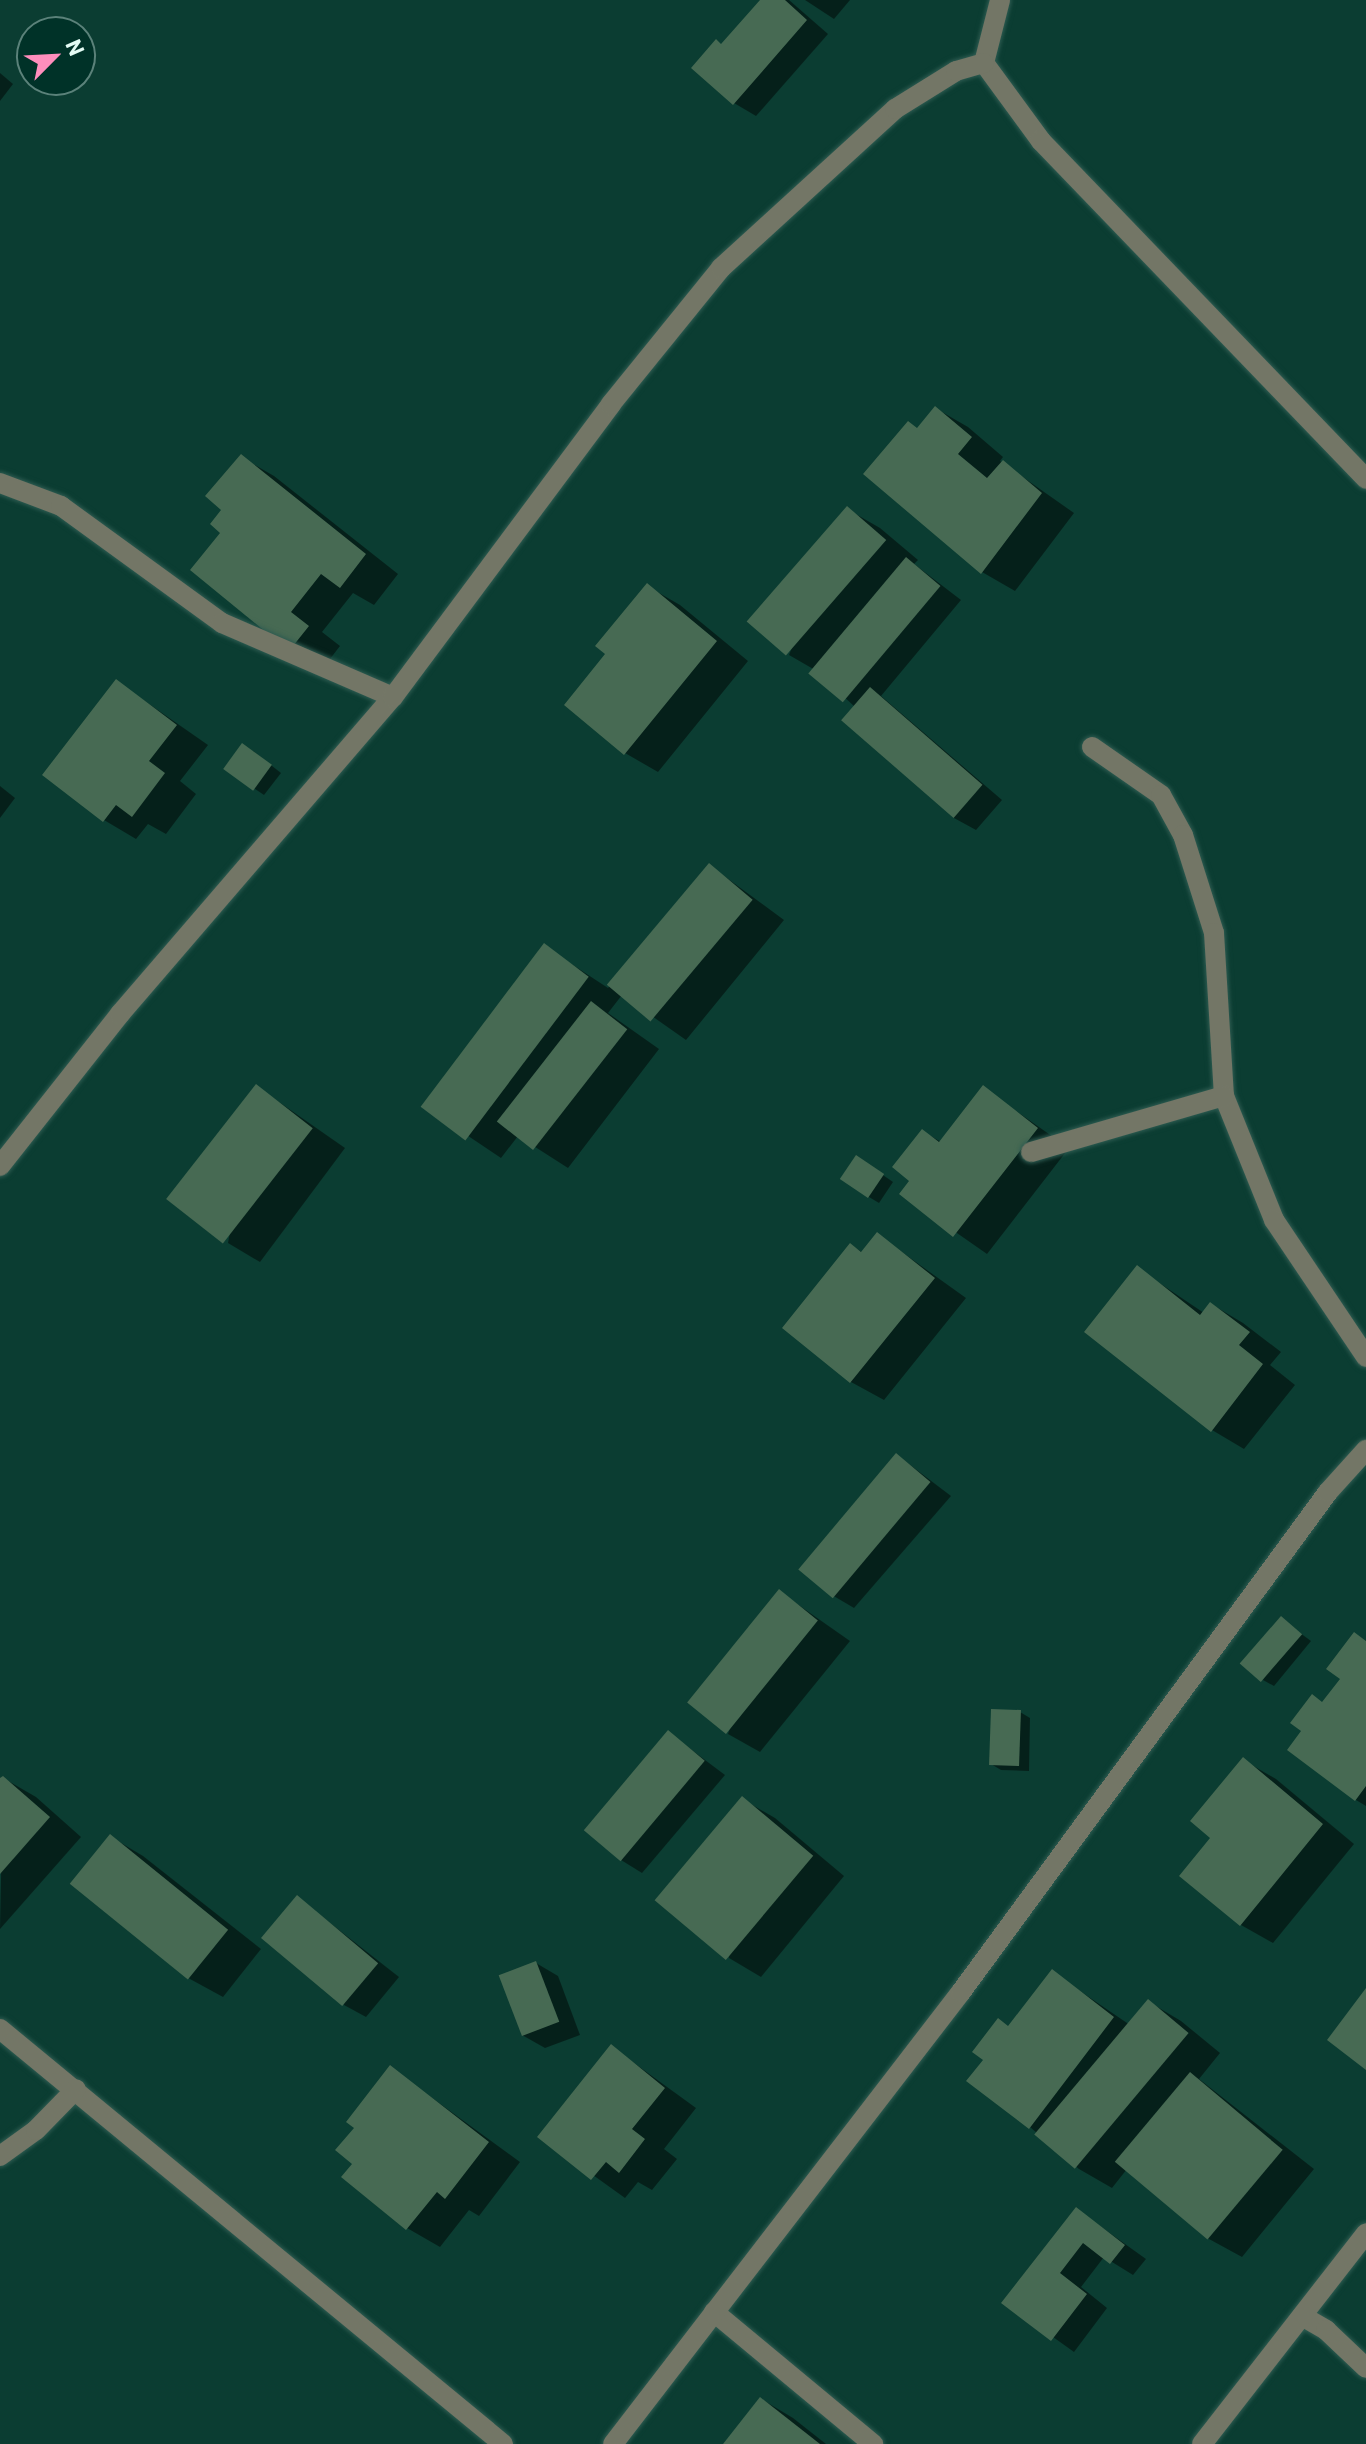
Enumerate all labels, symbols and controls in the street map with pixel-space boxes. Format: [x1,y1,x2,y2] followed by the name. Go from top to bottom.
[16,16,96,96] north arrow
[61,35,91,59] text: N

